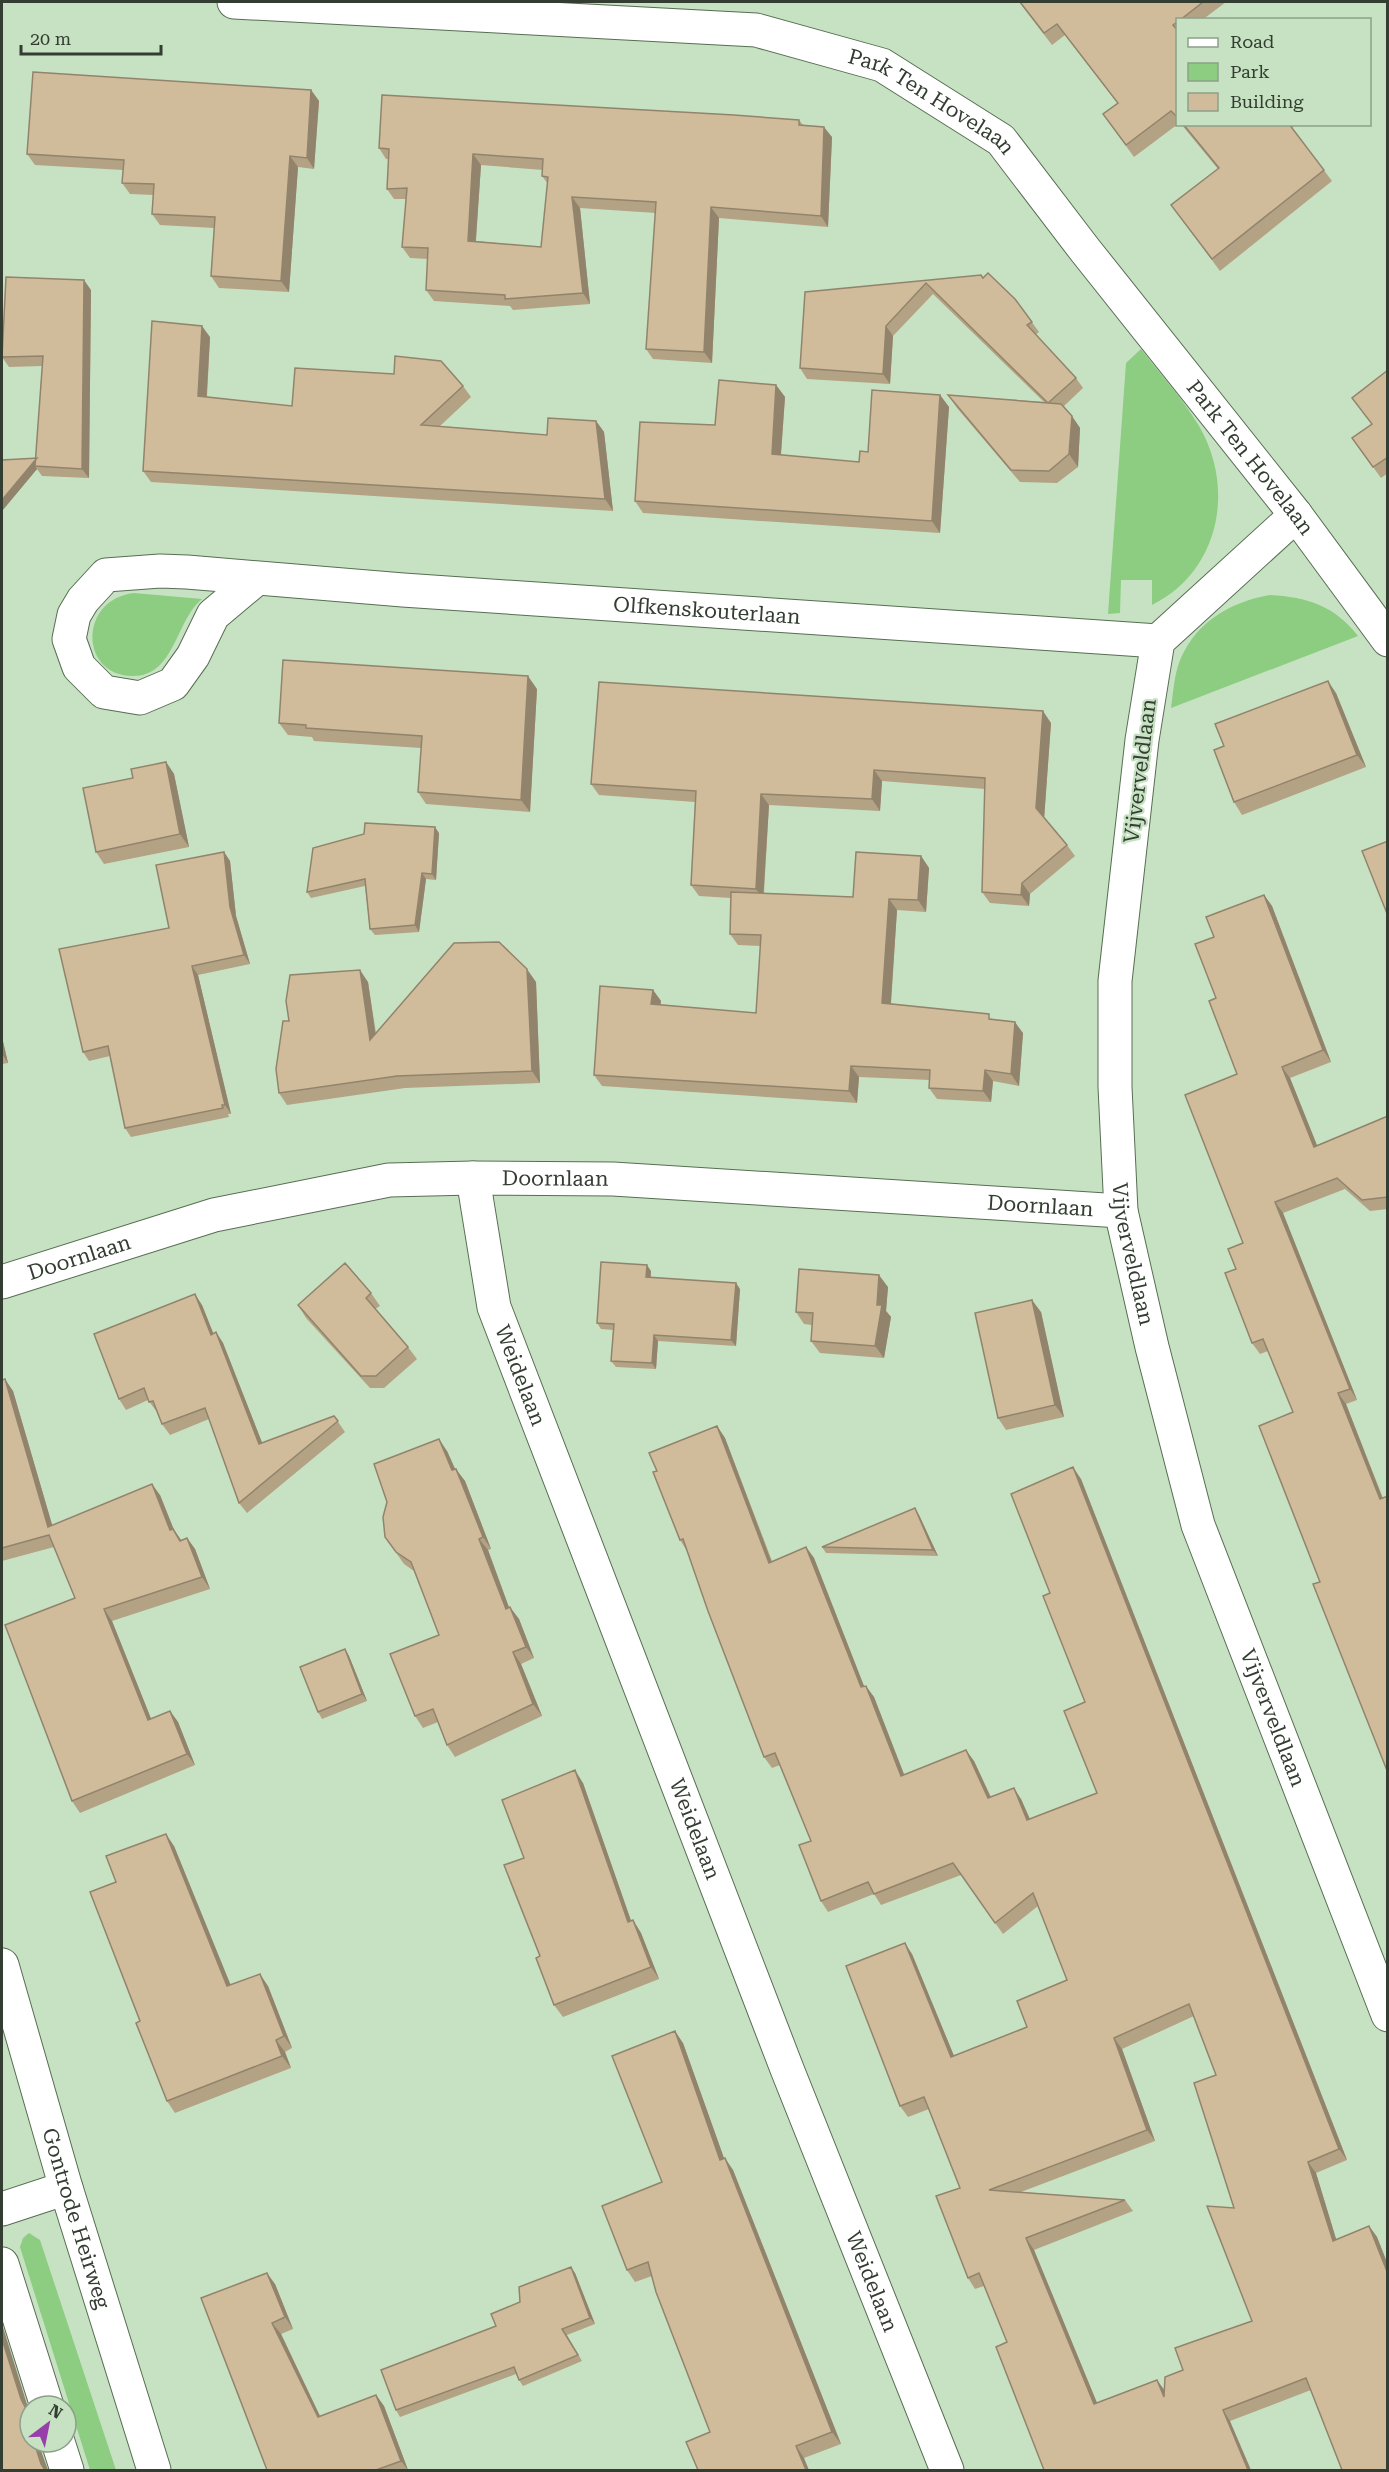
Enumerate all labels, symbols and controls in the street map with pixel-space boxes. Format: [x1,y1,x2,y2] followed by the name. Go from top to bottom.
[21,18,160,56] scale bar
[1176,18,1371,126] legend
[30,28,71,49] text: 20 m
[1230,31,1275,52] text: Road
[845,44,1020,159] street label: Park Ten Hovelaan
[1230,61,1270,82] text: Park
[1230,91,1304,112] text: Building
[1182,376,1319,540] street label: Park Ten Hovelaan
[613,592,802,629] street label: Olfkenskouterlaan
[1119,697,1161,845] street label: Vijverveldlaan
[502,1166,609,1191] street label: Doornlaan
[1108,1182,1159,1328] street label: Vijverveldlaan
[986,1191,1095,1221] street label: Doornlaan
[25,1230,134,1285] street label: Doornlaan
[490,1322,551,1430] street label: Weidelaan
[1235,1646,1310,1790] street label: Vijverveldlaan
[664,1775,725,1883] street label: Weidelaan
[37,2125,115,2312] street label: Gontrode Heirweg
[841,2228,903,2336] street label: Weidelaan
[18,2394,78,2454] north arrow
[45,2400,66,2423] text: N

